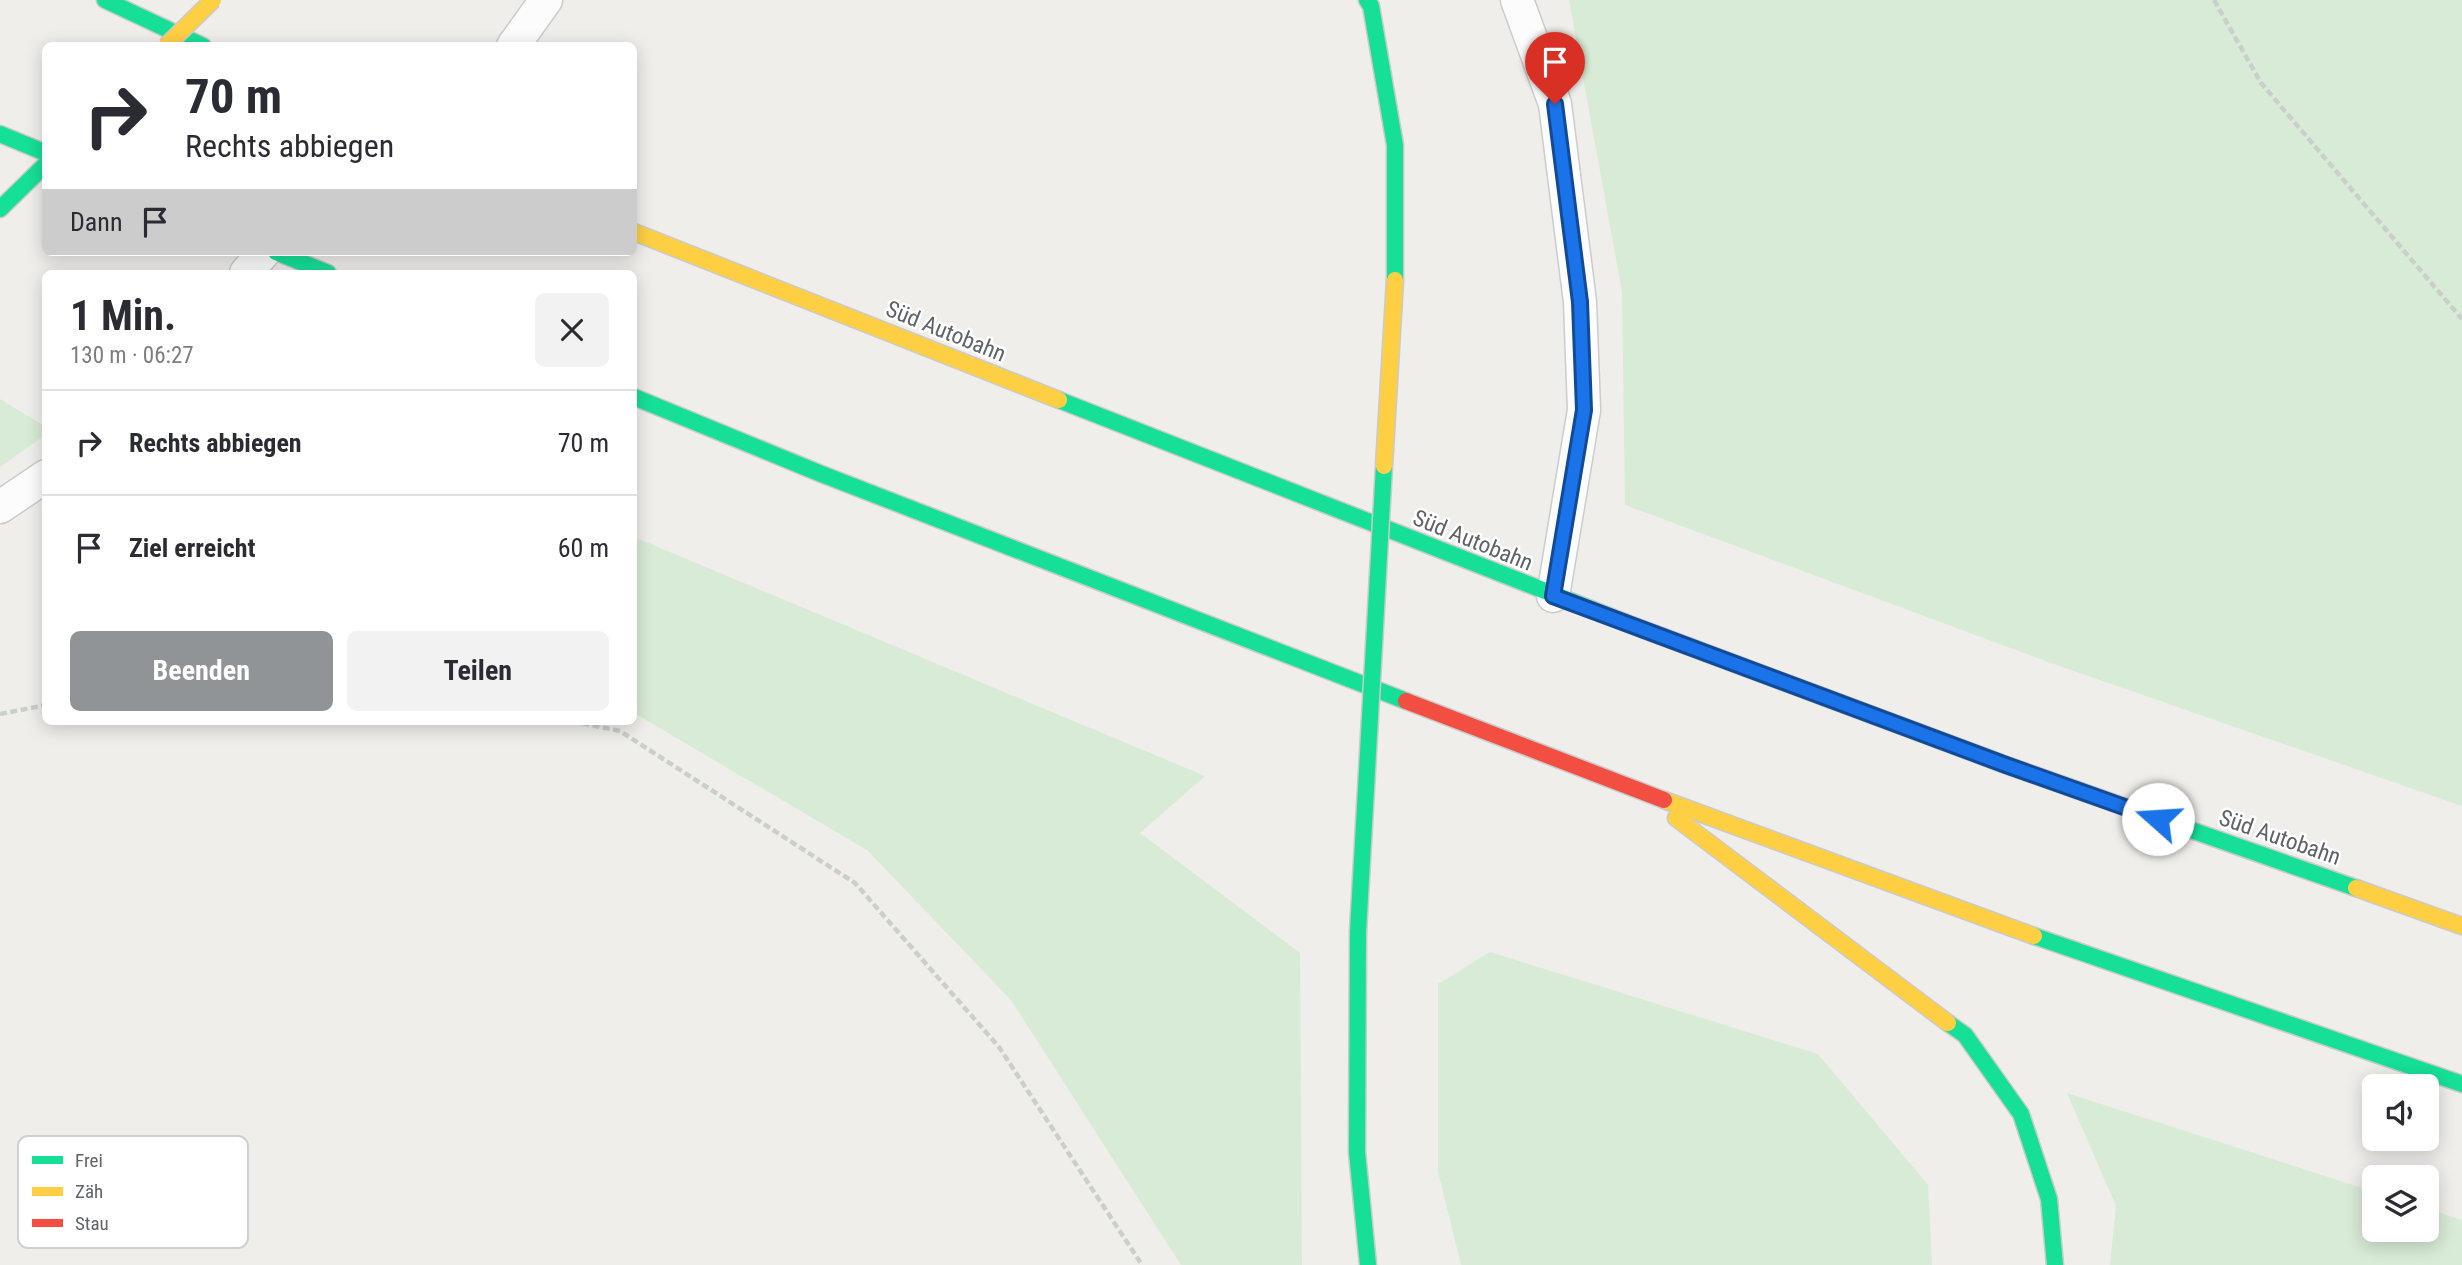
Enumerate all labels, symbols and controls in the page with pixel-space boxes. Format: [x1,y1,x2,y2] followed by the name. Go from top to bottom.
[1525,32,1585,104] pin
[1536,43,1574,81] icon: arrive
[185,68,282,125] text: 70 m
[70,70,161,161] icon: right
[185,127,394,165] text: Rechts abbiegen
[136,203,174,241] icon: arrive
[70,207,122,237] text: Dann
[70,291,176,340] text: 1 Min.
[535,293,609,367] button: close
[882,295,1010,368] street label: Süd Autobahn
[70,342,194,369] text: 130 m · 06:27
[70,424,108,462] icon: right
[129,428,302,458] text: Rechts abbiegen
[558,428,609,458] text: 70 m
[1409,504,1537,577] street label: Süd Autobahn
[70,529,108,567] icon: arrive
[129,533,255,563] text: Ziel erreicht
[558,533,609,563] text: 60 m
[70,631,333,711] button: Beenden
[347,631,609,711] button: Teilen
[2121,782,2195,856] position arrow
[2216,804,2344,871] street label: Süd Autobahn
[2362,1074,2439,1242] map controls
[2362,1074,2439,1151] button: sound
[18,1136,248,1248] legend
[75,1149,103,1172] text: Frei
[2362,1165,2439,1242] button: layers
[75,1180,103,1203] text: Zäh
[75,1212,109,1235] text: Stau

